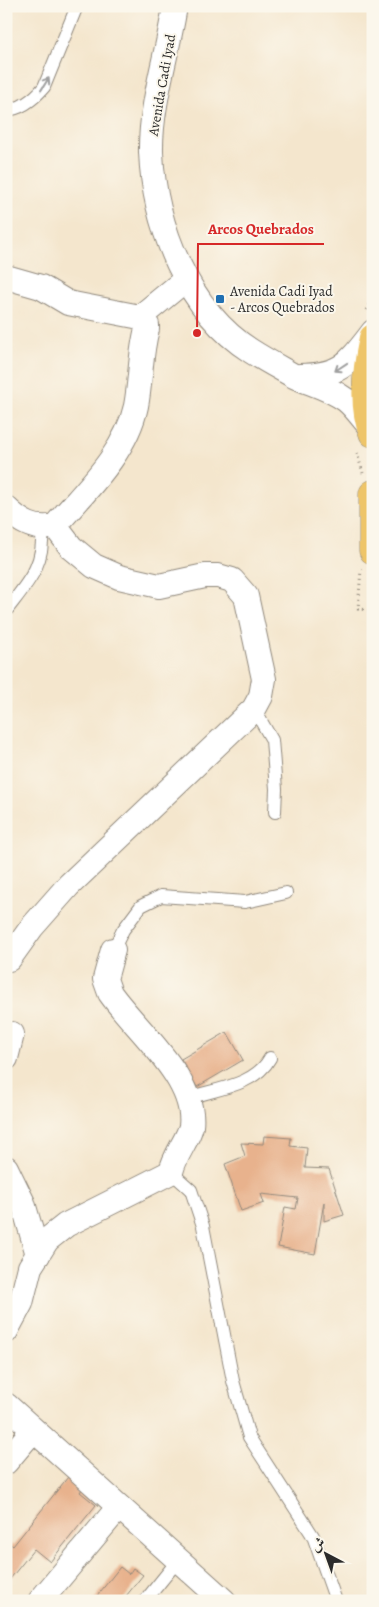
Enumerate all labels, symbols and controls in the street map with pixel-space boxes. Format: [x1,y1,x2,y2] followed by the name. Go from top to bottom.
[144,32,180,138] street label: Avenida Cadi Iyad
[40,78,50,92] one-way arrow
[198,214,324,244] callout: Arcos Quebrados
[207,219,314,239] text: Arcos Quebrados
[229,282,335,317] place label: Avenida Cadi Iyad - Arcos Quebrados
[214,293,226,305] marker: Avenida Cadi Iyad - Arcos Quebrados
[334,362,348,372] one-way arrow
[302,1530,352,1580] north arrow
[306,1533,329,1556] text: ش

